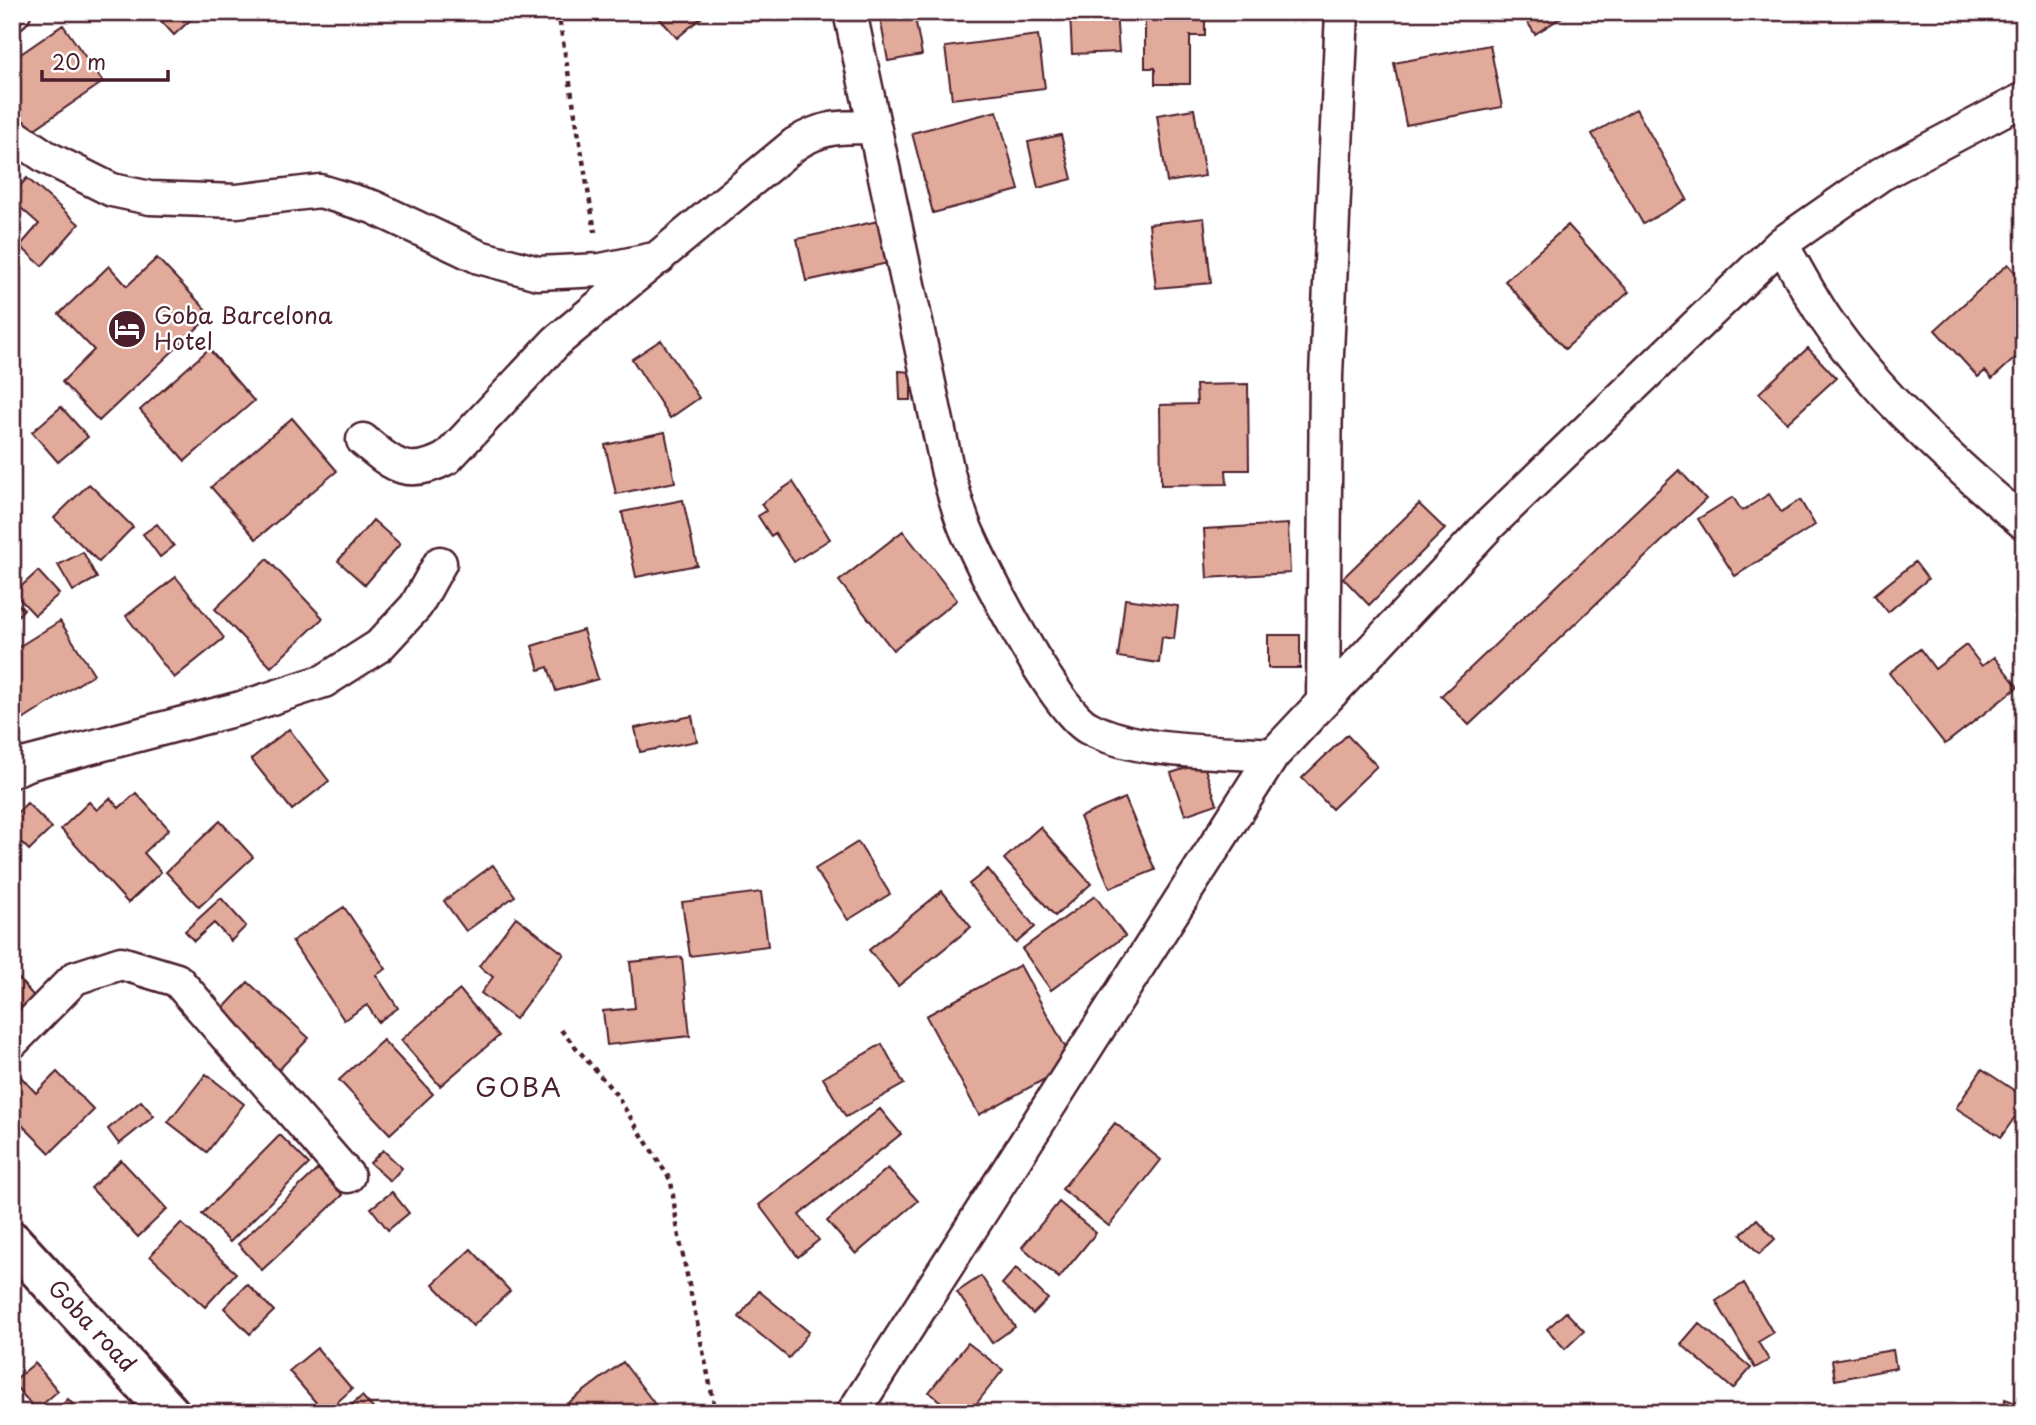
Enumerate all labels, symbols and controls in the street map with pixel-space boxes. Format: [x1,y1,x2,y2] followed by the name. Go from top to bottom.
[42,38,168,82] scale bar
[52,45,106,77] text: 20 m
[154,297,333,358] place label: Goba Barcelona Hotel
[106,308,148,350] hotel icon: Goba Barcelona Hotel
[475,1067,563,1106] district label: GOBA
[41,1271,145,1379] street label: Goba road

